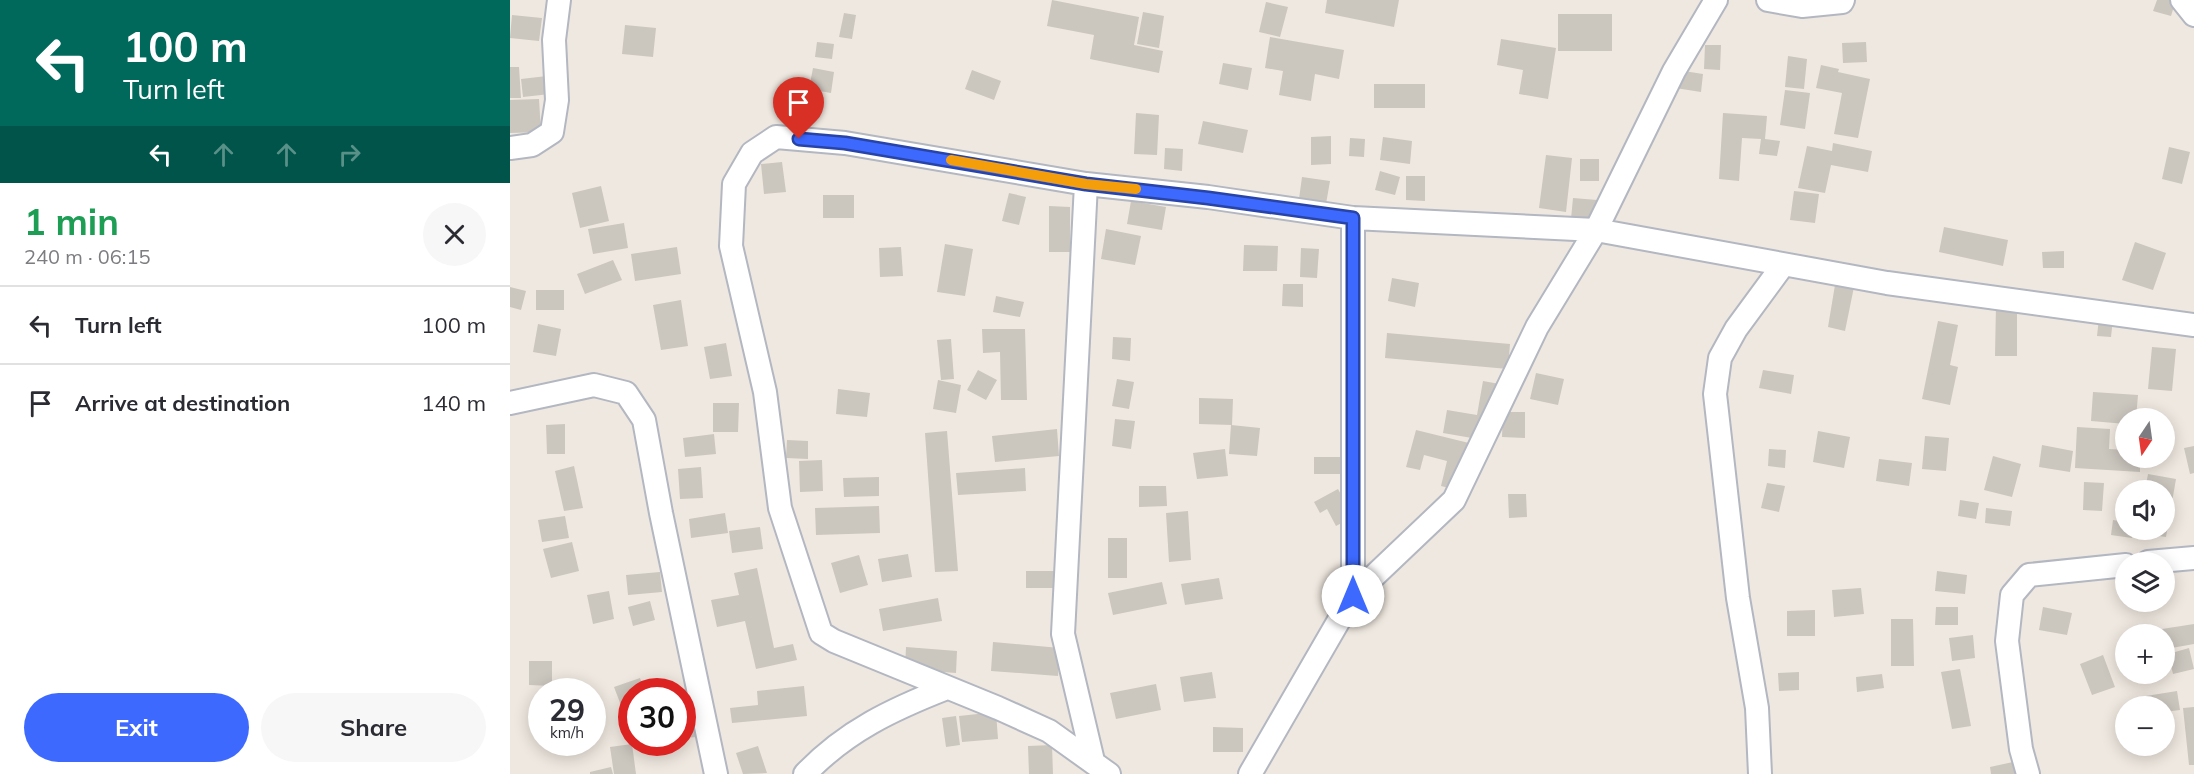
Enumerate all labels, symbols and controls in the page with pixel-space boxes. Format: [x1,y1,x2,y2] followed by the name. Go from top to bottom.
[123,20,248,73] text: 100 m
[24,24,102,102] icon: left
[123,72,225,106] text: Turn left
[773,77,824,139] pin
[782,86,815,119] icon: arrive
[144,138,177,171] icon: left
[207,138,240,171] icon: ahead
[270,138,303,171] icon: ahead
[333,138,366,171] icon: right
[24,199,119,244] text: 1 min
[423,203,486,266] button: close
[24,244,150,269] text: 240 m · 06:15
[24,309,57,342] icon: left
[75,311,162,339] text: Turn left
[421,311,486,339] text: 100 m
[24,387,57,420] icon: arrive
[75,389,290,417] text: Arrive at destination
[421,389,486,417] text: 140 m
[2115,408,2175,468] north arrow
[2115,408,2175,756] map controls
[2115,480,2175,540] button: sound
[2115,552,2175,612] button: layers
[1321,564,1385,628] position arrow
[2115,624,2175,684] button: +
[618,678,696,756] speed limit sign: 30
[549,691,585,729] text: 29
[24,693,249,762] button: Exit
[261,693,486,762] button: Share
[2115,696,2175,756] button: −
[550,723,584,742] text: km/h

